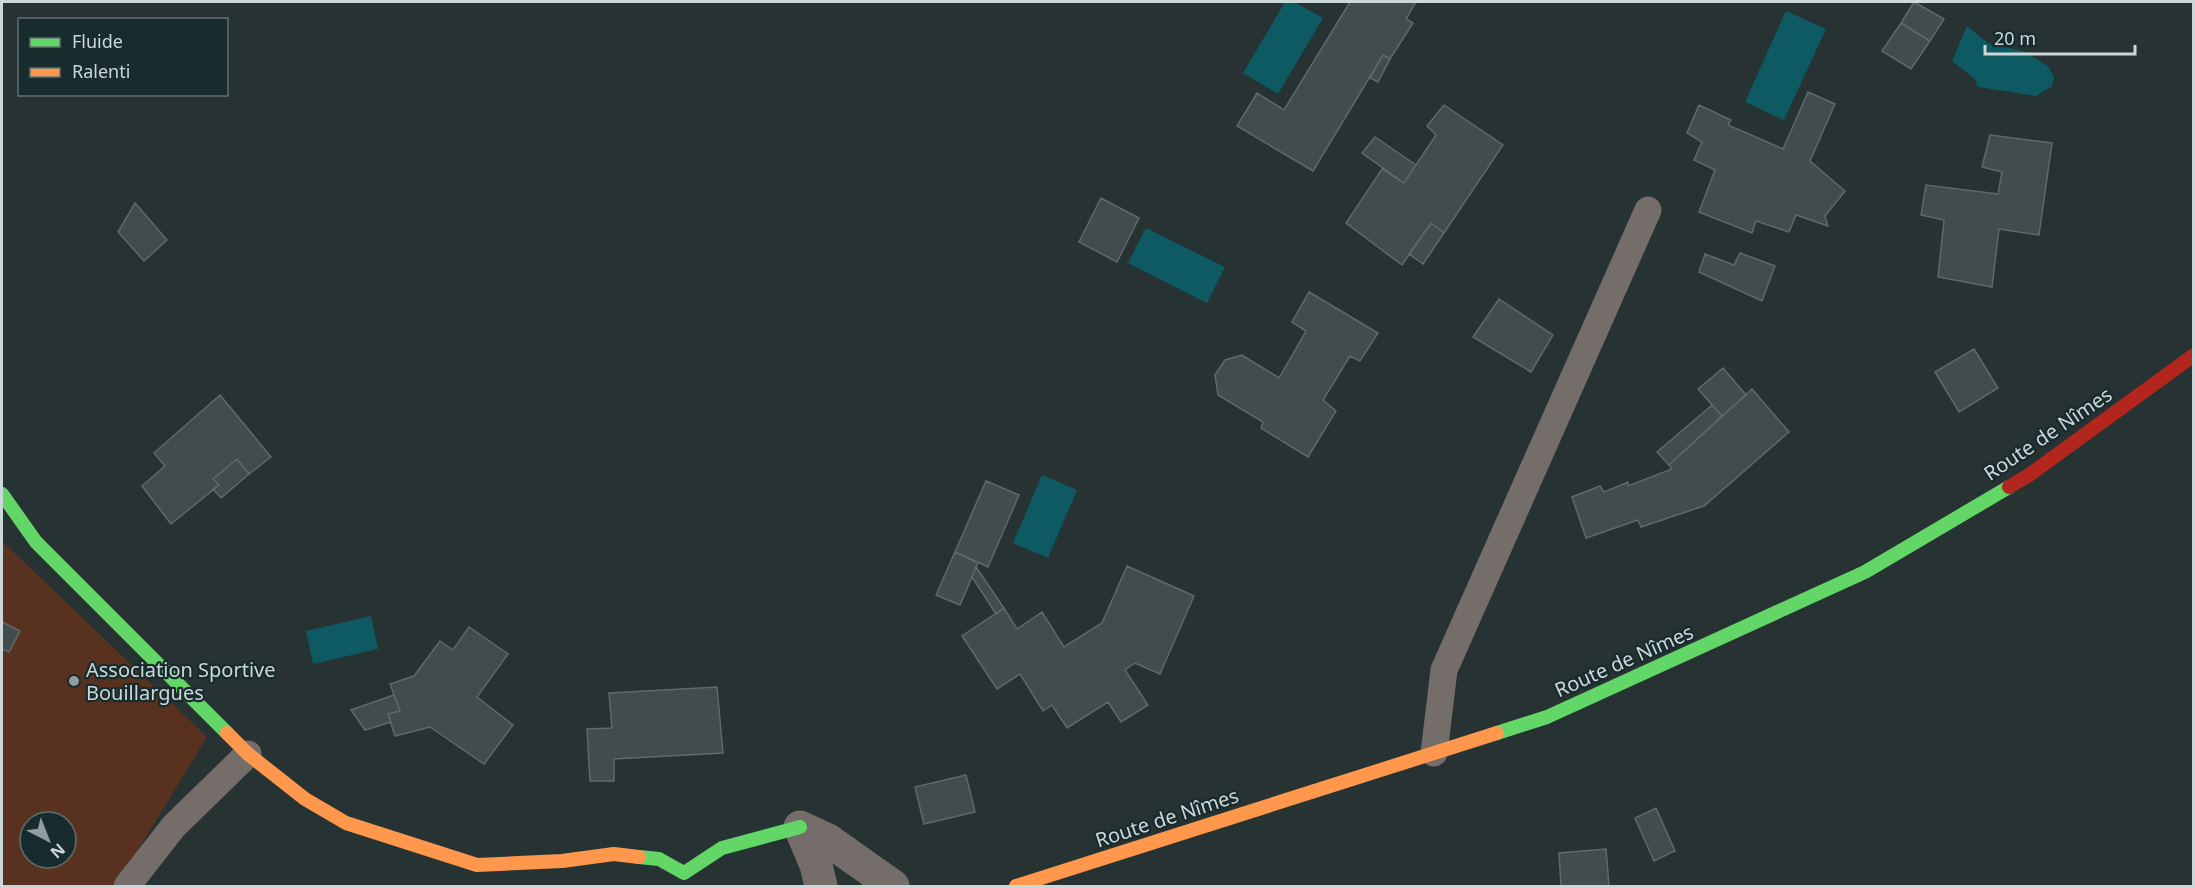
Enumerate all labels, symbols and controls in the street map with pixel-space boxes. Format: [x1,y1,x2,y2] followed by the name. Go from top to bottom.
[18,18,228,96] legend
[1985,18,2135,56] scale bar
[1994,26,2036,50] text: 20 m
[72,29,123,53] text: Fluide
[72,59,130,83] text: Ralenti
[1978,381,2117,487] street label: Route de Nîmes
[1550,618,1697,703] street label: Route de Nîmes
[86,656,276,706] place label: Association Sportive Bouillargues
[67,674,81,688] marker: Association Sportive Bouillargues
[1092,782,1242,853] street label: Route de Nîmes
[18,810,78,870] north arrow
[46,839,70,864] text: N

